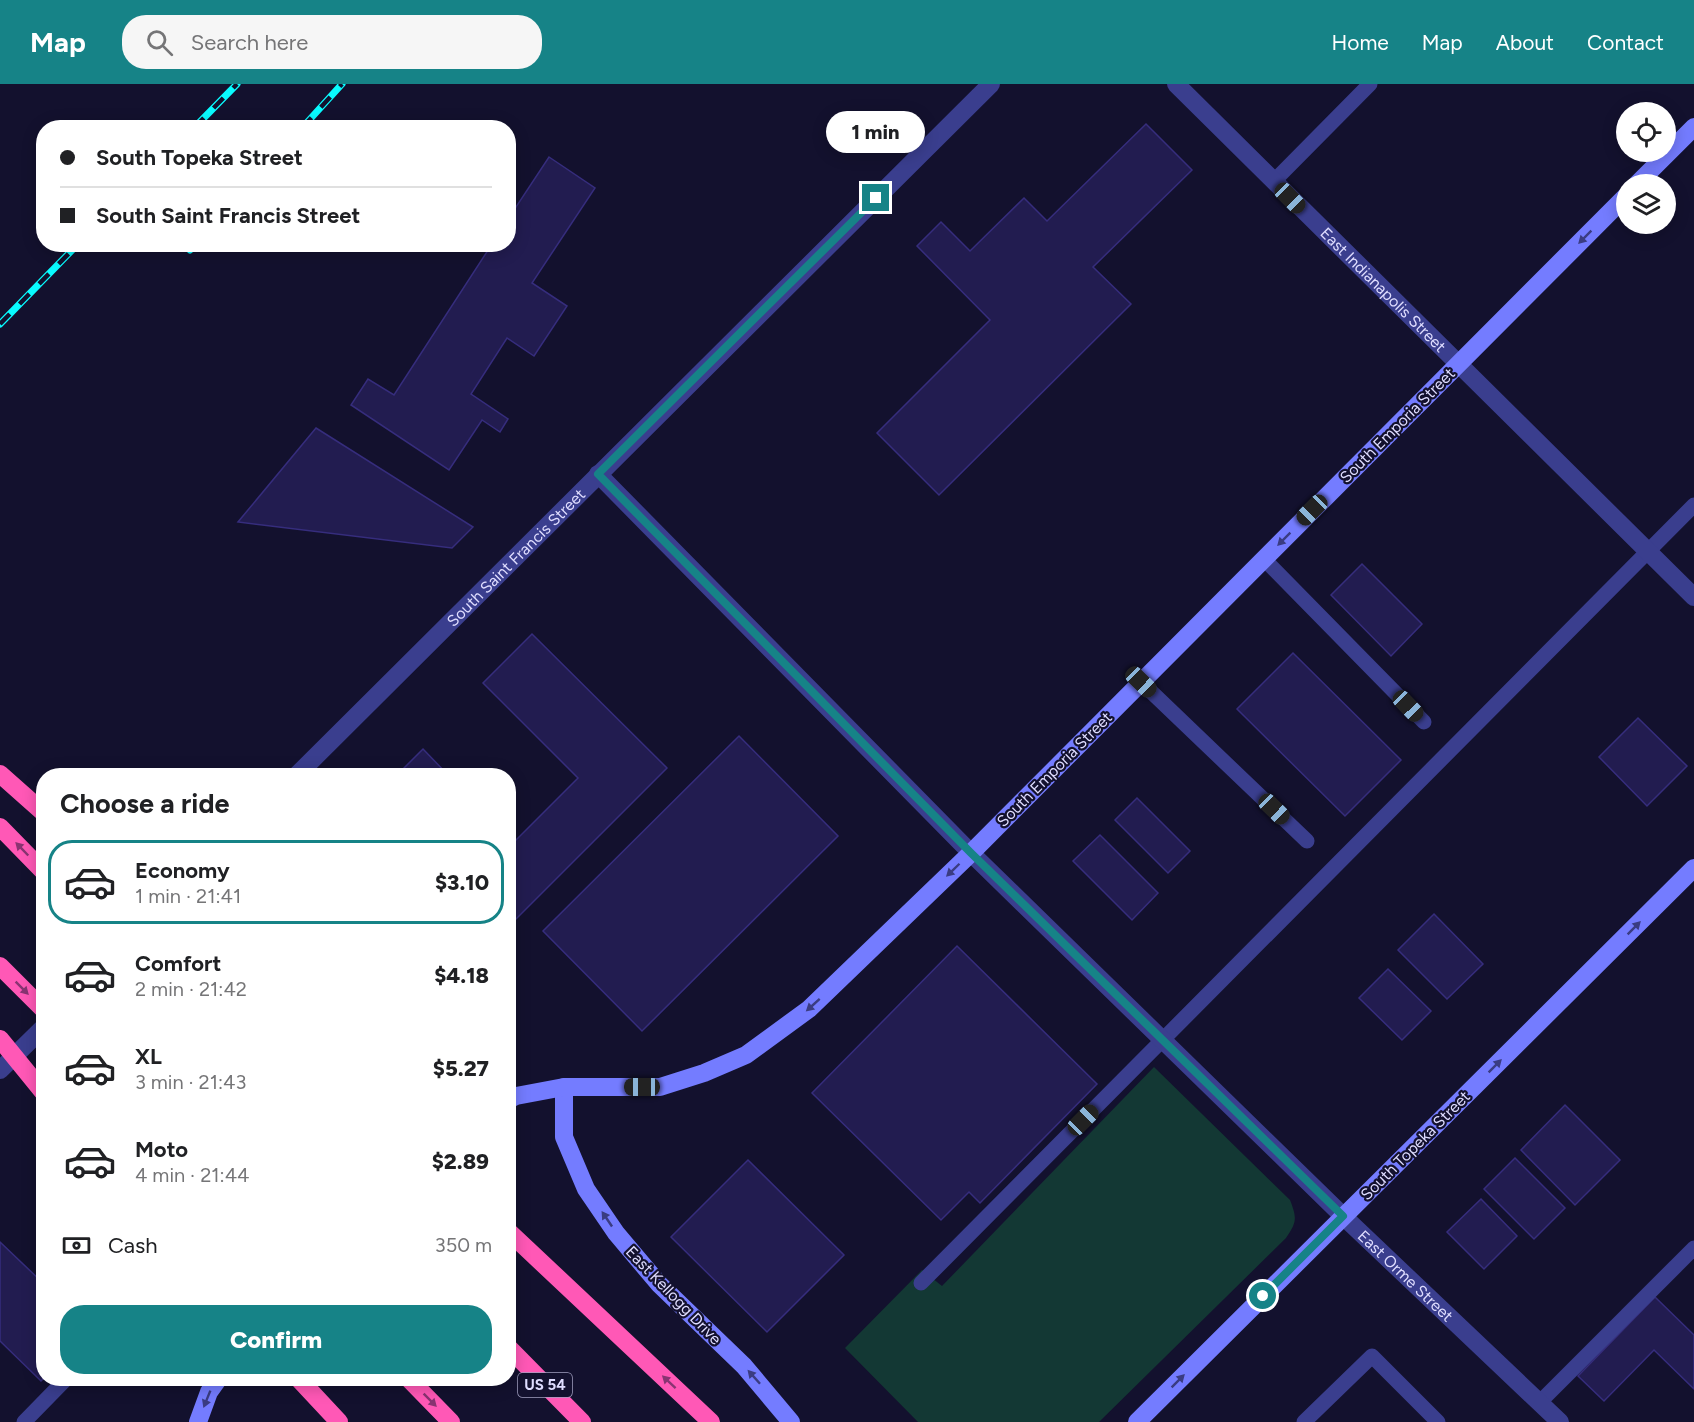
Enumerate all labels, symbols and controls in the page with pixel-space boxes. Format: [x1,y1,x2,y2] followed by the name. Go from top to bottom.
[122,15,542,69] search box
[30,25,86,59] text: Map
[143,26,176,59] icon: search
[191,29,308,56] text: Search here
[1332,30,1389,55] text: Home
[1422,30,1463,55] text: Map
[1496,30,1554,55] text: About
[1587,30,1664,55] text: Contact
[1616,102,1676,234] map controls
[1616,102,1676,162] button: locate
[826,111,926,153] callout: 1 min
[852,120,899,144] text: 1 min
[96,144,303,171] text: South Topeka Street
[1616,174,1676,234] button: layers
[1271,179,1309,217] car
[862,184,889,211] route end
[96,202,360,229] text: South Saint Francis Street
[1316,224,1450,356] street label: East Indianapolis Street
[1578,230,1592,244] one-way arrow
[1336,364,1459,487] street label: South Emporia Street
[443,485,589,630] street label: South Saint Francis Street
[1293,491,1331,529] car
[1277,531,1291,545] one-way arrow
[1122,663,1160,701] car
[1389,687,1427,725] car
[993,708,1116,831] street label: South Emporia Street
[60,787,229,820] text: Choose a ride
[1255,790,1293,828] car
[15,843,29,857] one-way arrow
[63,855,117,909] icon: car
[135,857,230,884] text: Economy
[947,863,961,877] one-way arrow
[435,869,489,896] text: $3.10
[135,884,241,908] text: 1 min · 21:41
[1626,922,1640,936] one-way arrow
[63,948,117,1002] icon: car
[135,950,221,977] text: Comfort
[434,962,489,989] text: $4.18
[135,977,247,1001] text: 2 min · 21:42
[14,980,28,994] one-way arrow
[806,998,821,1011] one-way arrow
[63,1041,117,1095] icon: car
[135,1043,162,1070] text: XL
[433,1055,489,1082] text: $5.27
[1488,1059,1502,1073] one-way arrow
[135,1070,246,1094] text: 3 min · 21:43
[624,1078,660,1096] car
[1357,1087,1474,1204] street label: South Topeka Street
[1064,1101,1102,1139] car
[63,1134,117,1188] icon: car
[135,1136,188,1163] text: Moto
[432,1148,489,1175] text: $2.89
[135,1163,249,1187] text: 4 min · 21:44
[601,1212,613,1228] one-way arrow
[1354,1226,1457,1326] street label: East Orme Street
[60,1229,93,1262] icon: cash
[108,1232,158,1259] text: Cash
[435,1233,492,1257] text: 350 m
[622,1242,726,1349] street label: East Kellogg Drive
[1249,1282,1276,1309] route start
[60,1305,492,1374] button: Confirm
[747,1370,761,1384] one-way arrow
[518,1373,572,1397] road number: US 54
[1171,1374,1185,1388] one-way arrow
[661,1375,676,1389] one-way arrow
[202,1391,212,1409] one-way arrow
[422,1393,436,1407] one-way arrow

